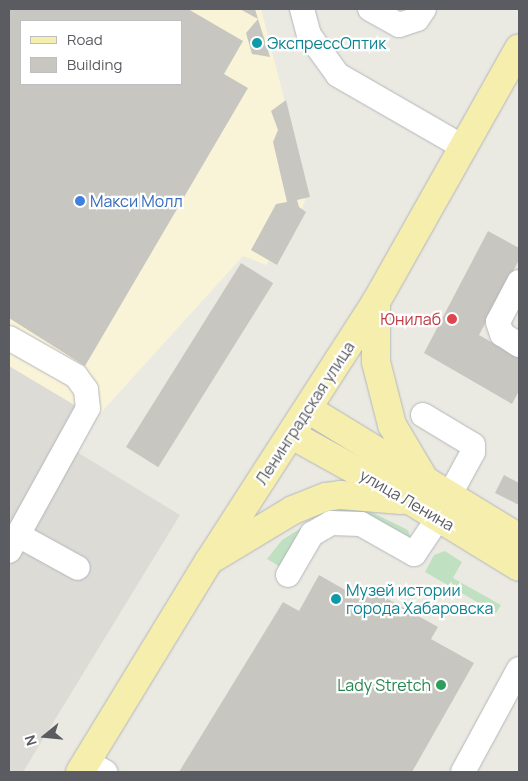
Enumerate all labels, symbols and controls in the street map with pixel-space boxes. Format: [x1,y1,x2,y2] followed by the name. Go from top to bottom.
[20,20,182,85] legend
[67,29,103,50] text: Road
[267,33,386,53] place label: ЭкспрессОптик
[251,37,263,49] marker: ЭкспрессОптик
[67,54,122,75] text: Building
[90,191,183,211] place label: Макси Молл
[74,195,86,207] marker: Макси Молл
[380,309,441,329] place label: Юнилаб
[445,312,459,326] marker: Юнилаб
[252,338,358,488] street label: Ленинградская улица
[356,465,458,535] street label: улица Ленина
[346,580,493,618] place label: Музей истории города Хабаровска
[330,593,342,605] marker: Музей истории города Хабаровска
[337,675,431,695] place label: Lady Stretch
[435,679,447,691] marker: Lady Stretch
[20,711,70,761] north arrow
[20,733,41,748] text: N

